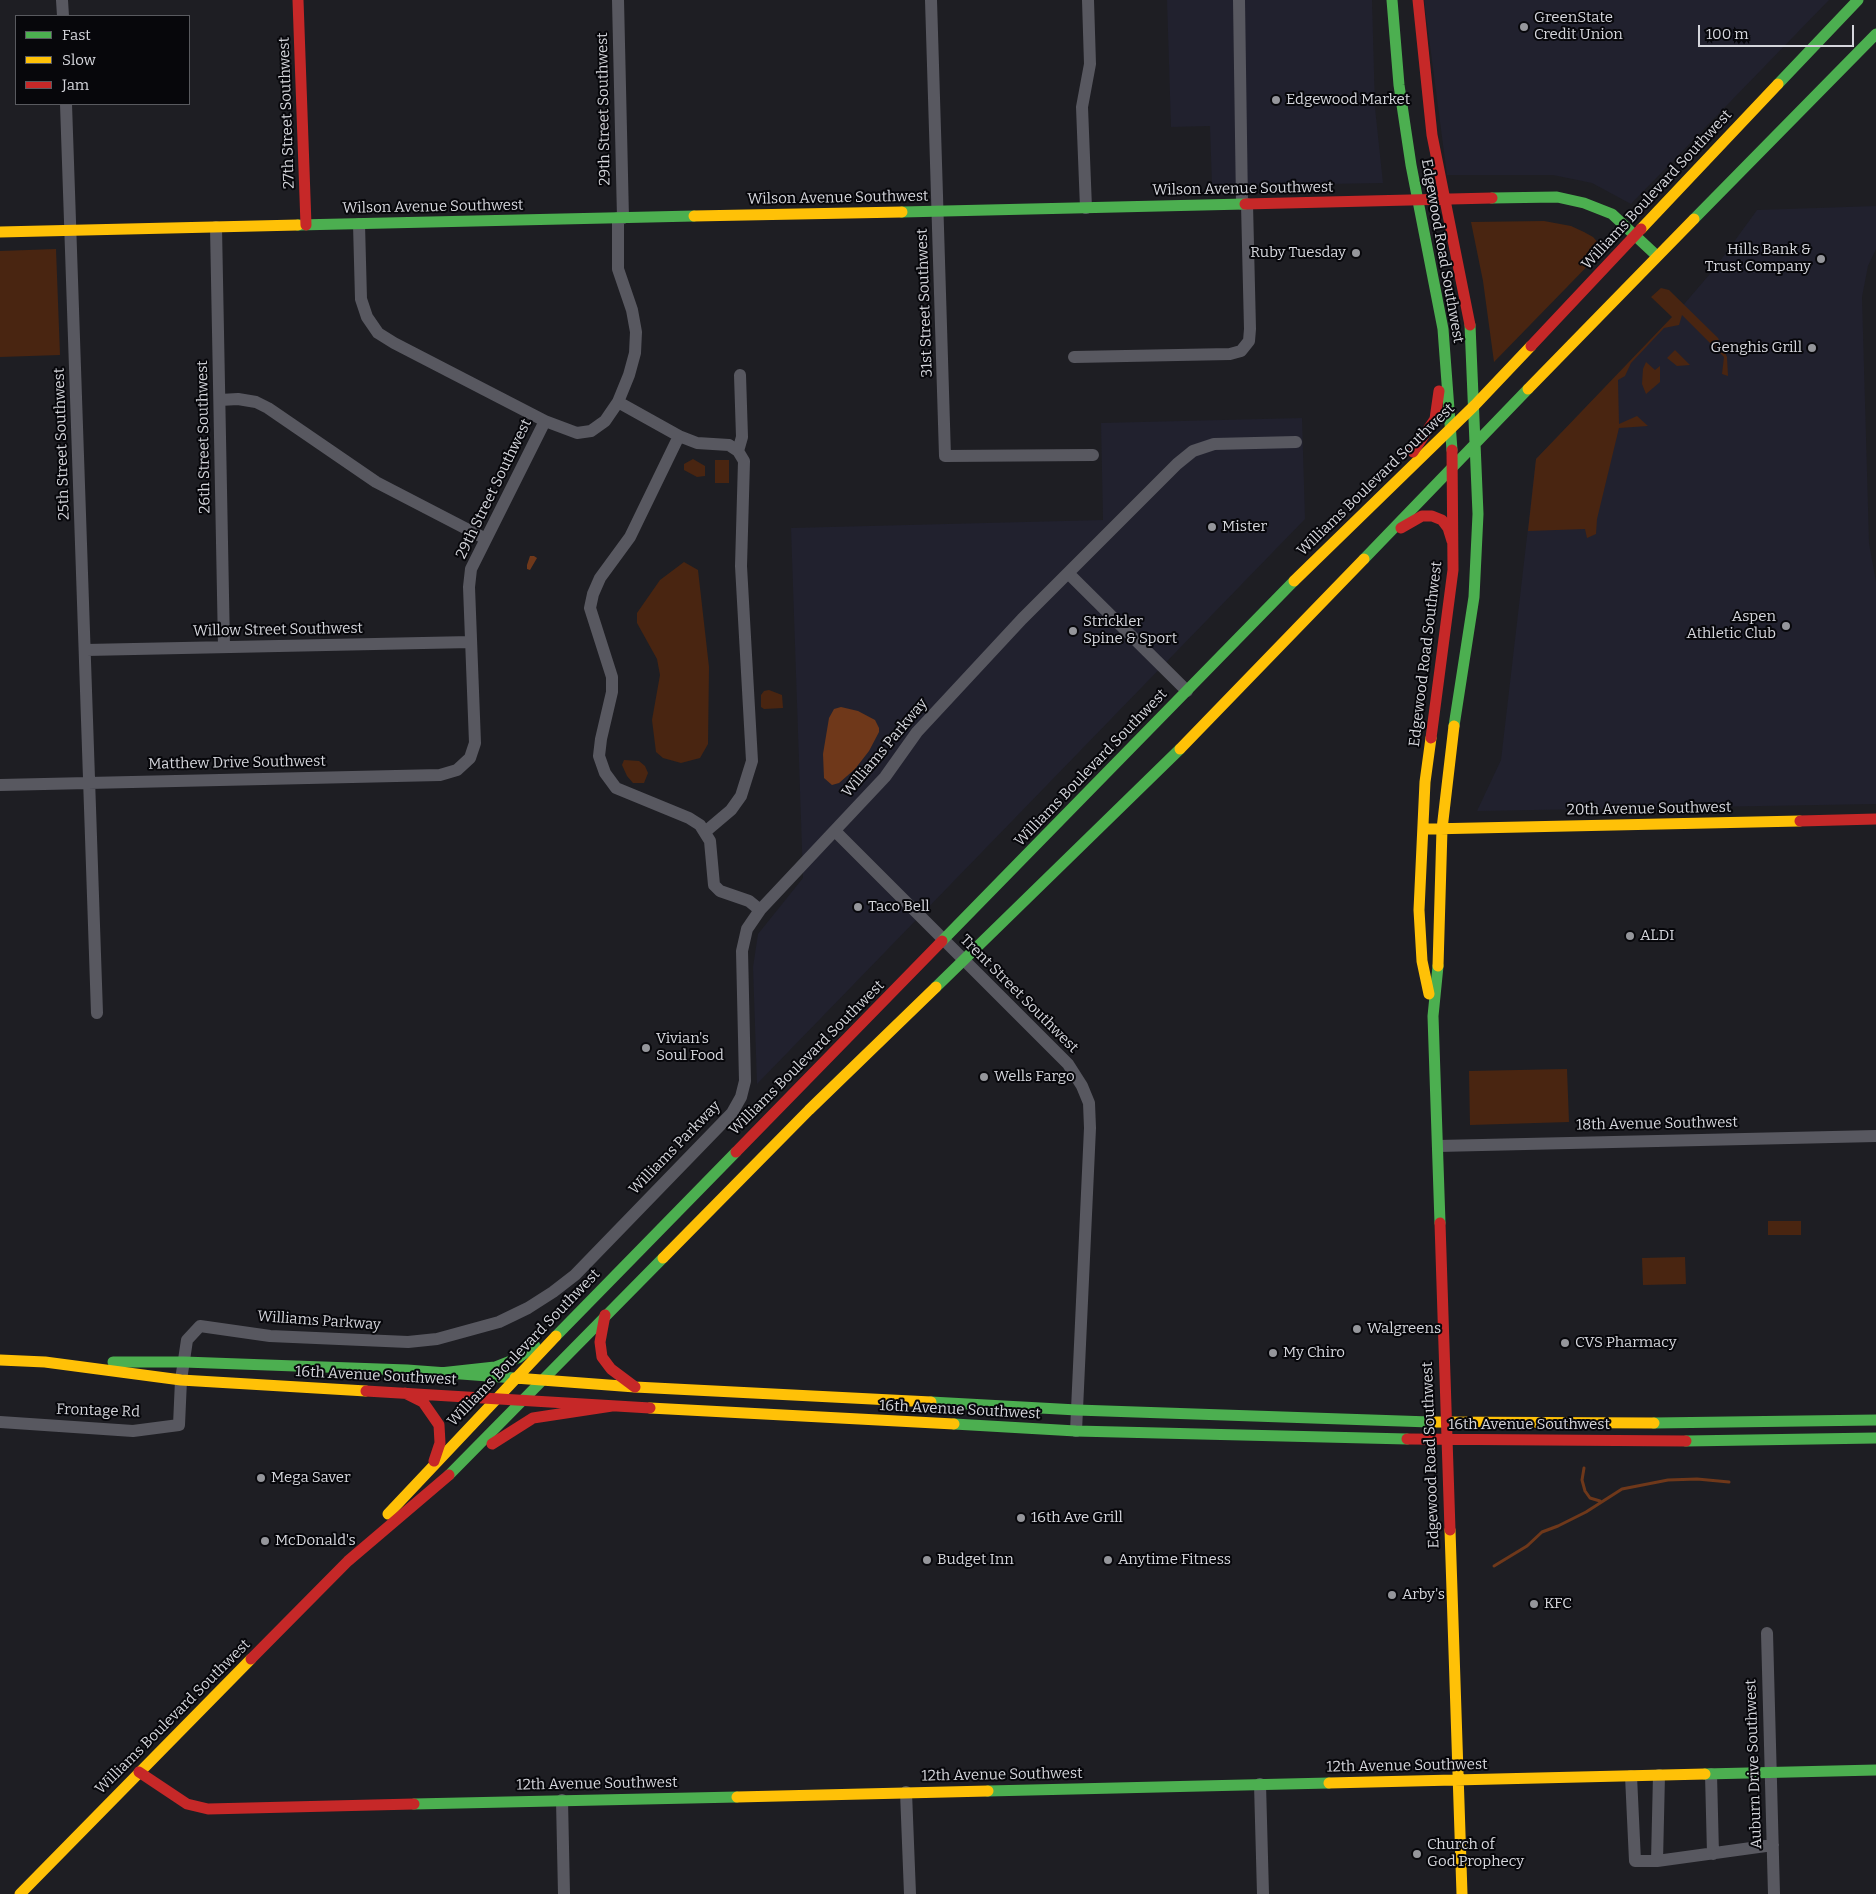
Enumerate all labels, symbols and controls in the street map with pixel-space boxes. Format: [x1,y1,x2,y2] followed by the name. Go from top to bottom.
[1534,9,1623,44] place label: GreenState Credit Union
[15,15,190,105] legend
[1701,15,1857,47] scale bar
[1518,21,1530,33] marker: GreenState Credit Union
[1706,25,1749,43] text: 100 m
[62,26,91,44] text: Fast
[594,32,614,186] street label: 29th Street Southwest
[275,37,299,189] street label: 27th Street Southwest
[62,51,96,69] text: Slow
[62,76,89,94] text: Jam
[1286,91,1410,109] place label: Edgewood Market
[1270,94,1282,106] marker: Edgewood Market
[1578,106,1736,274] street label: Williams Boulevard Southwest
[1417,158,1467,344] street label: Edgewood Road Southwest
[1152,178,1334,200] street label: Wilson Avenue Southwest
[747,187,929,209] street label: Wilson Avenue Southwest
[342,196,524,218] street label: Wilson Avenue Southwest
[913,228,937,378] street label: 31st Street Southwest
[1705,241,1811,276] place label: Hills Bank & Trust Company
[1250,244,1346,262] place label: Ruby Tuesday
[1350,247,1362,259] marker: Ruby Tuesday
[1815,253,1827,265] marker: Hills Bank & Trust Company
[1711,339,1802,357] place label: Genghis Grill
[1806,342,1818,354] marker: Genghis Grill
[194,360,214,514] street label: 26th Street Southwest
[50,367,74,521] street label: 25th Street Southwest
[1294,400,1458,560] street label: Williams Boulevard Southwest
[452,416,536,562] street label: 29th Street Southwest
[1222,518,1267,536] place label: Mister
[1206,521,1218,533] marker: Mister
[1406,560,1446,748] street label: Edgewood Road Southwest
[1687,608,1776,643] place label: Aspen Athletic Club
[1083,613,1177,648] place label: Strickler Spine & Sport
[193,620,363,640] street label: Willow Street Southwest
[1780,620,1792,632] marker: Aspen Athletic Club
[1067,625,1079,637] marker: Strickler Spine & Sport
[1011,686,1171,850] street label: Williams Boulevard Southwest
[838,695,932,801] street label: Williams Parkway
[148,752,326,774] street label: Matthew Drive Southwest
[1567,799,1731,819] street label: 20th Avenue Southwest
[868,898,930,916] place label: Taco Bell
[852,901,864,913] marker: Taco Bell
[1640,927,1675,945] place label: ALDI
[1624,930,1636,942] marker: ALDI
[956,931,1082,1057] street label: Trent Street Southwest
[726,977,888,1139] street label: Williams Boulevard Southwest
[656,1030,724,1065] place label: Vivian's Soul Food
[640,1042,652,1054] marker: Vivian's Soul Food
[994,1068,1075,1086] place label: Wells Fargo
[978,1071,990,1083] marker: Wells Fargo
[626,1097,724,1199] street label: Williams Parkway
[1576,1114,1738,1134] street label: 18th Avenue Southwest
[444,1266,604,1430] street label: Williams Boulevard Southwest
[257,1308,381,1334] street label: Williams Parkway
[1367,1320,1441,1338] place label: Walgreens
[1351,1323,1363,1335] marker: Walgreens
[1575,1334,1677,1352] place label: CVS Pharmacy
[1559,1337,1571,1349] marker: CVS Pharmacy
[1283,1344,1345,1362] place label: My Chiro
[1267,1347,1279,1359] marker: My Chiro
[1419,1361,1443,1549] street label: Edgewood Road Southwest
[295,1363,457,1389] street label: 16th Avenue Southwest
[879,1397,1041,1423] street label: 16th Avenue Southwest
[56,1401,140,1421] street label: Frontage Rd
[1448,1416,1610,1434] street label: 16th Avenue Southwest
[271,1469,351,1487] place label: Mega Saver
[255,1472,267,1484] marker: Mega Saver
[1031,1509,1123,1527] place label: 16th Ave Grill
[1015,1512,1027,1524] marker: 16th Ave Grill
[275,1532,356,1550] place label: McDonald's
[259,1535,271,1547] marker: McDonald's
[937,1551,1014,1569] place label: Budget Inn
[1118,1551,1231,1569] place label: Anytime Fitness
[921,1554,933,1566] marker: Budget Inn
[1102,1554,1114,1566] marker: Anytime Fitness
[1402,1586,1445,1604] place label: Arby's
[1386,1589,1398,1601] marker: Arby's
[1544,1595,1572,1613] place label: KFC
[1528,1598,1540,1610] marker: KFC
[92,1636,254,1798] street label: Williams Boulevard Southwest
[1742,1679,1766,1849] street label: Auburn Drive Southwest
[1326,1756,1488,1776] street label: 12th Avenue Southwest
[921,1765,1083,1785] street label: 12th Avenue Southwest
[516,1774,678,1794] street label: 12th Avenue Southwest
[1427,1836,1524,1871] place label: Church of God Prophecy
[1411,1848,1423,1860] marker: Church of God Prophecy

